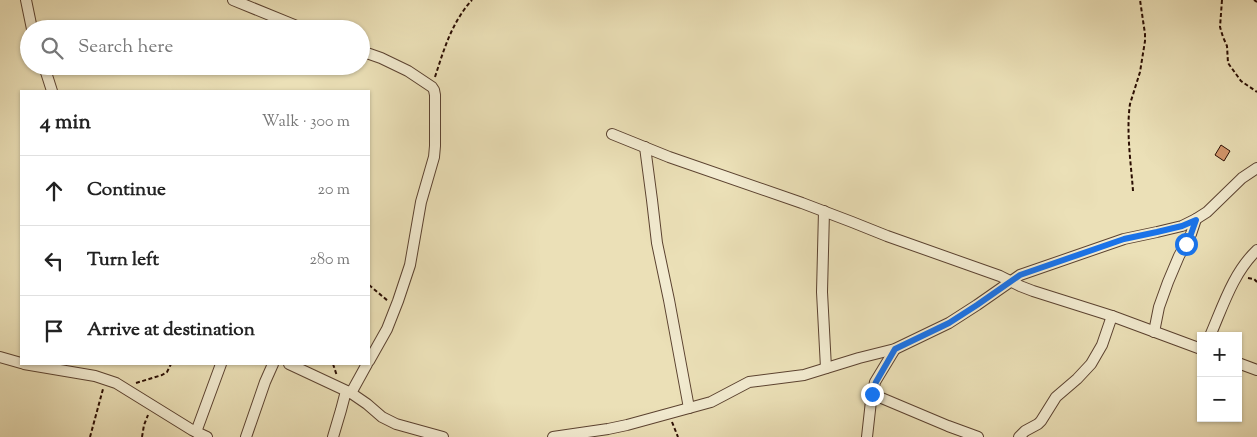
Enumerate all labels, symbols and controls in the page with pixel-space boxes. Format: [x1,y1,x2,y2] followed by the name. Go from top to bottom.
[20,20,370,75] search box
[38,34,66,62] icon: search
[78,34,173,61] text: Search here
[40,108,91,138] text: 4 min
[262,111,350,134] text: Walk · 300 m
[40,177,68,205] icon: ahead
[87,177,166,204] text: Continue
[317,179,350,202] text: 20 m
[1175,233,1198,256] route start
[40,247,68,275] icon: left
[87,247,159,274] text: Turn left
[309,249,350,272] text: 280 m
[40,317,68,345] icon: arrive
[87,317,255,344] text: Arrive at destination
[1197,332,1242,422] map controls
[1197,332,1242,377] button: +
[1197,377,1242,422] button: −
[861,383,884,406] route end

